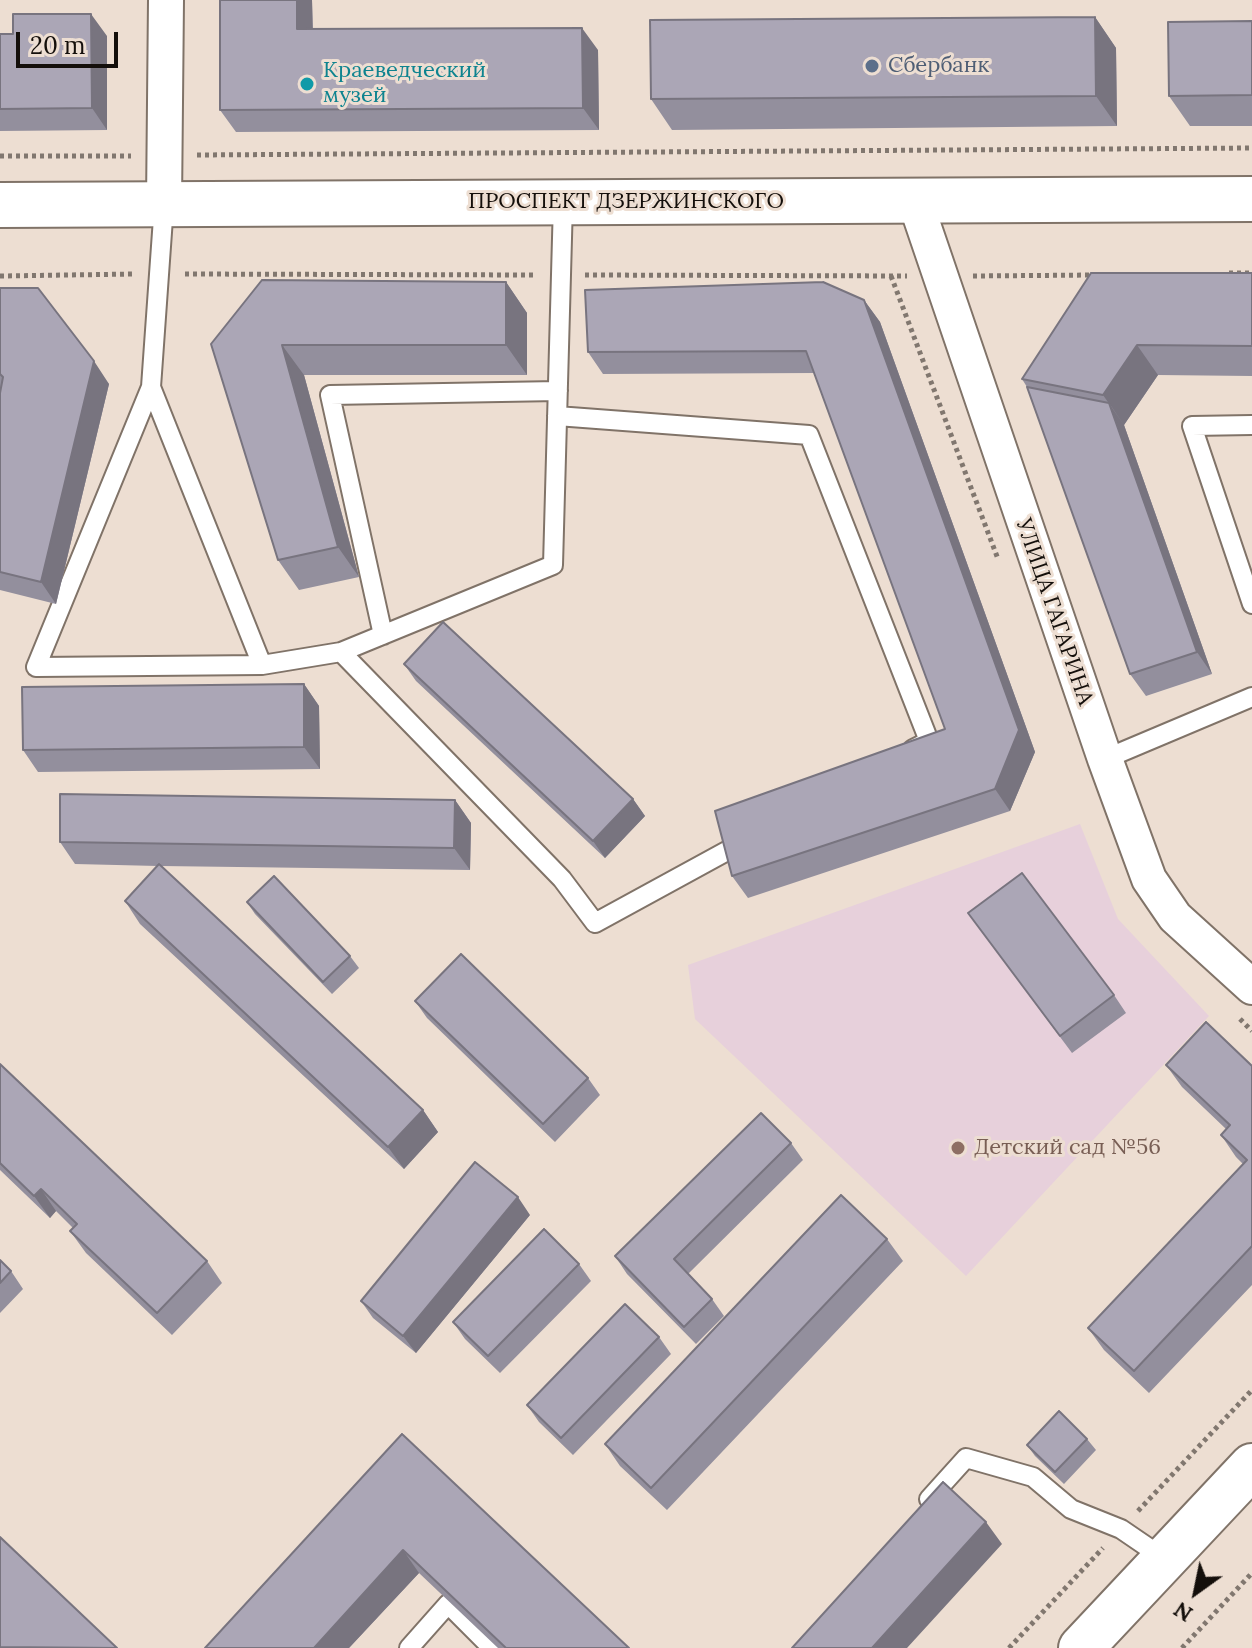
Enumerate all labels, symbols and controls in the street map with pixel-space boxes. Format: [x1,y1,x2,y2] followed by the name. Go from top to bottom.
[20,16,122,66] scale bar
[30,30,86,61] text: 20 m
[888,53,989,79] place label: Сбербанк
[863,57,881,75] marker: Сбербанк
[323,58,486,110] place label: Краеведческий музей
[298,75,316,93] marker: Краеведческий музей
[468,189,784,215] street label: ПРОСПЕКТ ДЗЕРЖИНСКОГО
[1010,515,1098,709] street label: УЛИЦА ГАГАРИНА
[974,1135,1161,1161] place label: Детский сад №56
[949,1139,967,1157] marker: Детский сад №56
[1156,1552,1236,1632] north arrow
[1168,1596,1198,1629] text: N

